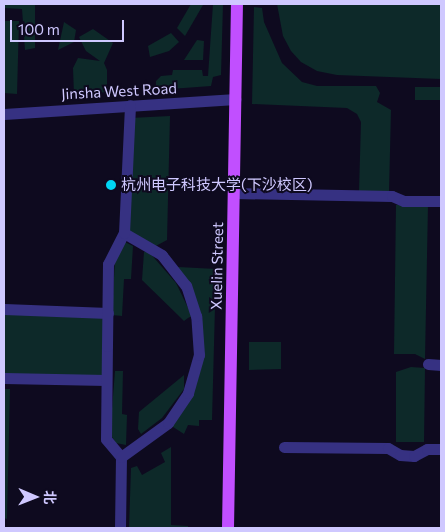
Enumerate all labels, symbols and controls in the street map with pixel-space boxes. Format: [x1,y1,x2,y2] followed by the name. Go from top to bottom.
[12,10,126,42] scale bar
[18,20,60,38] text: 100 m
[61,79,177,103] street label: Jinsha West Road
[121,176,313,194] place label: 杭州电子科技大学(下沙校区)
[105,179,117,191] marker: 杭州电子科技大学(下沙校区)
[207,222,227,310] street label: Xuelin Street
[10,472,60,522] north arrow
[42,490,59,504] text: 北

